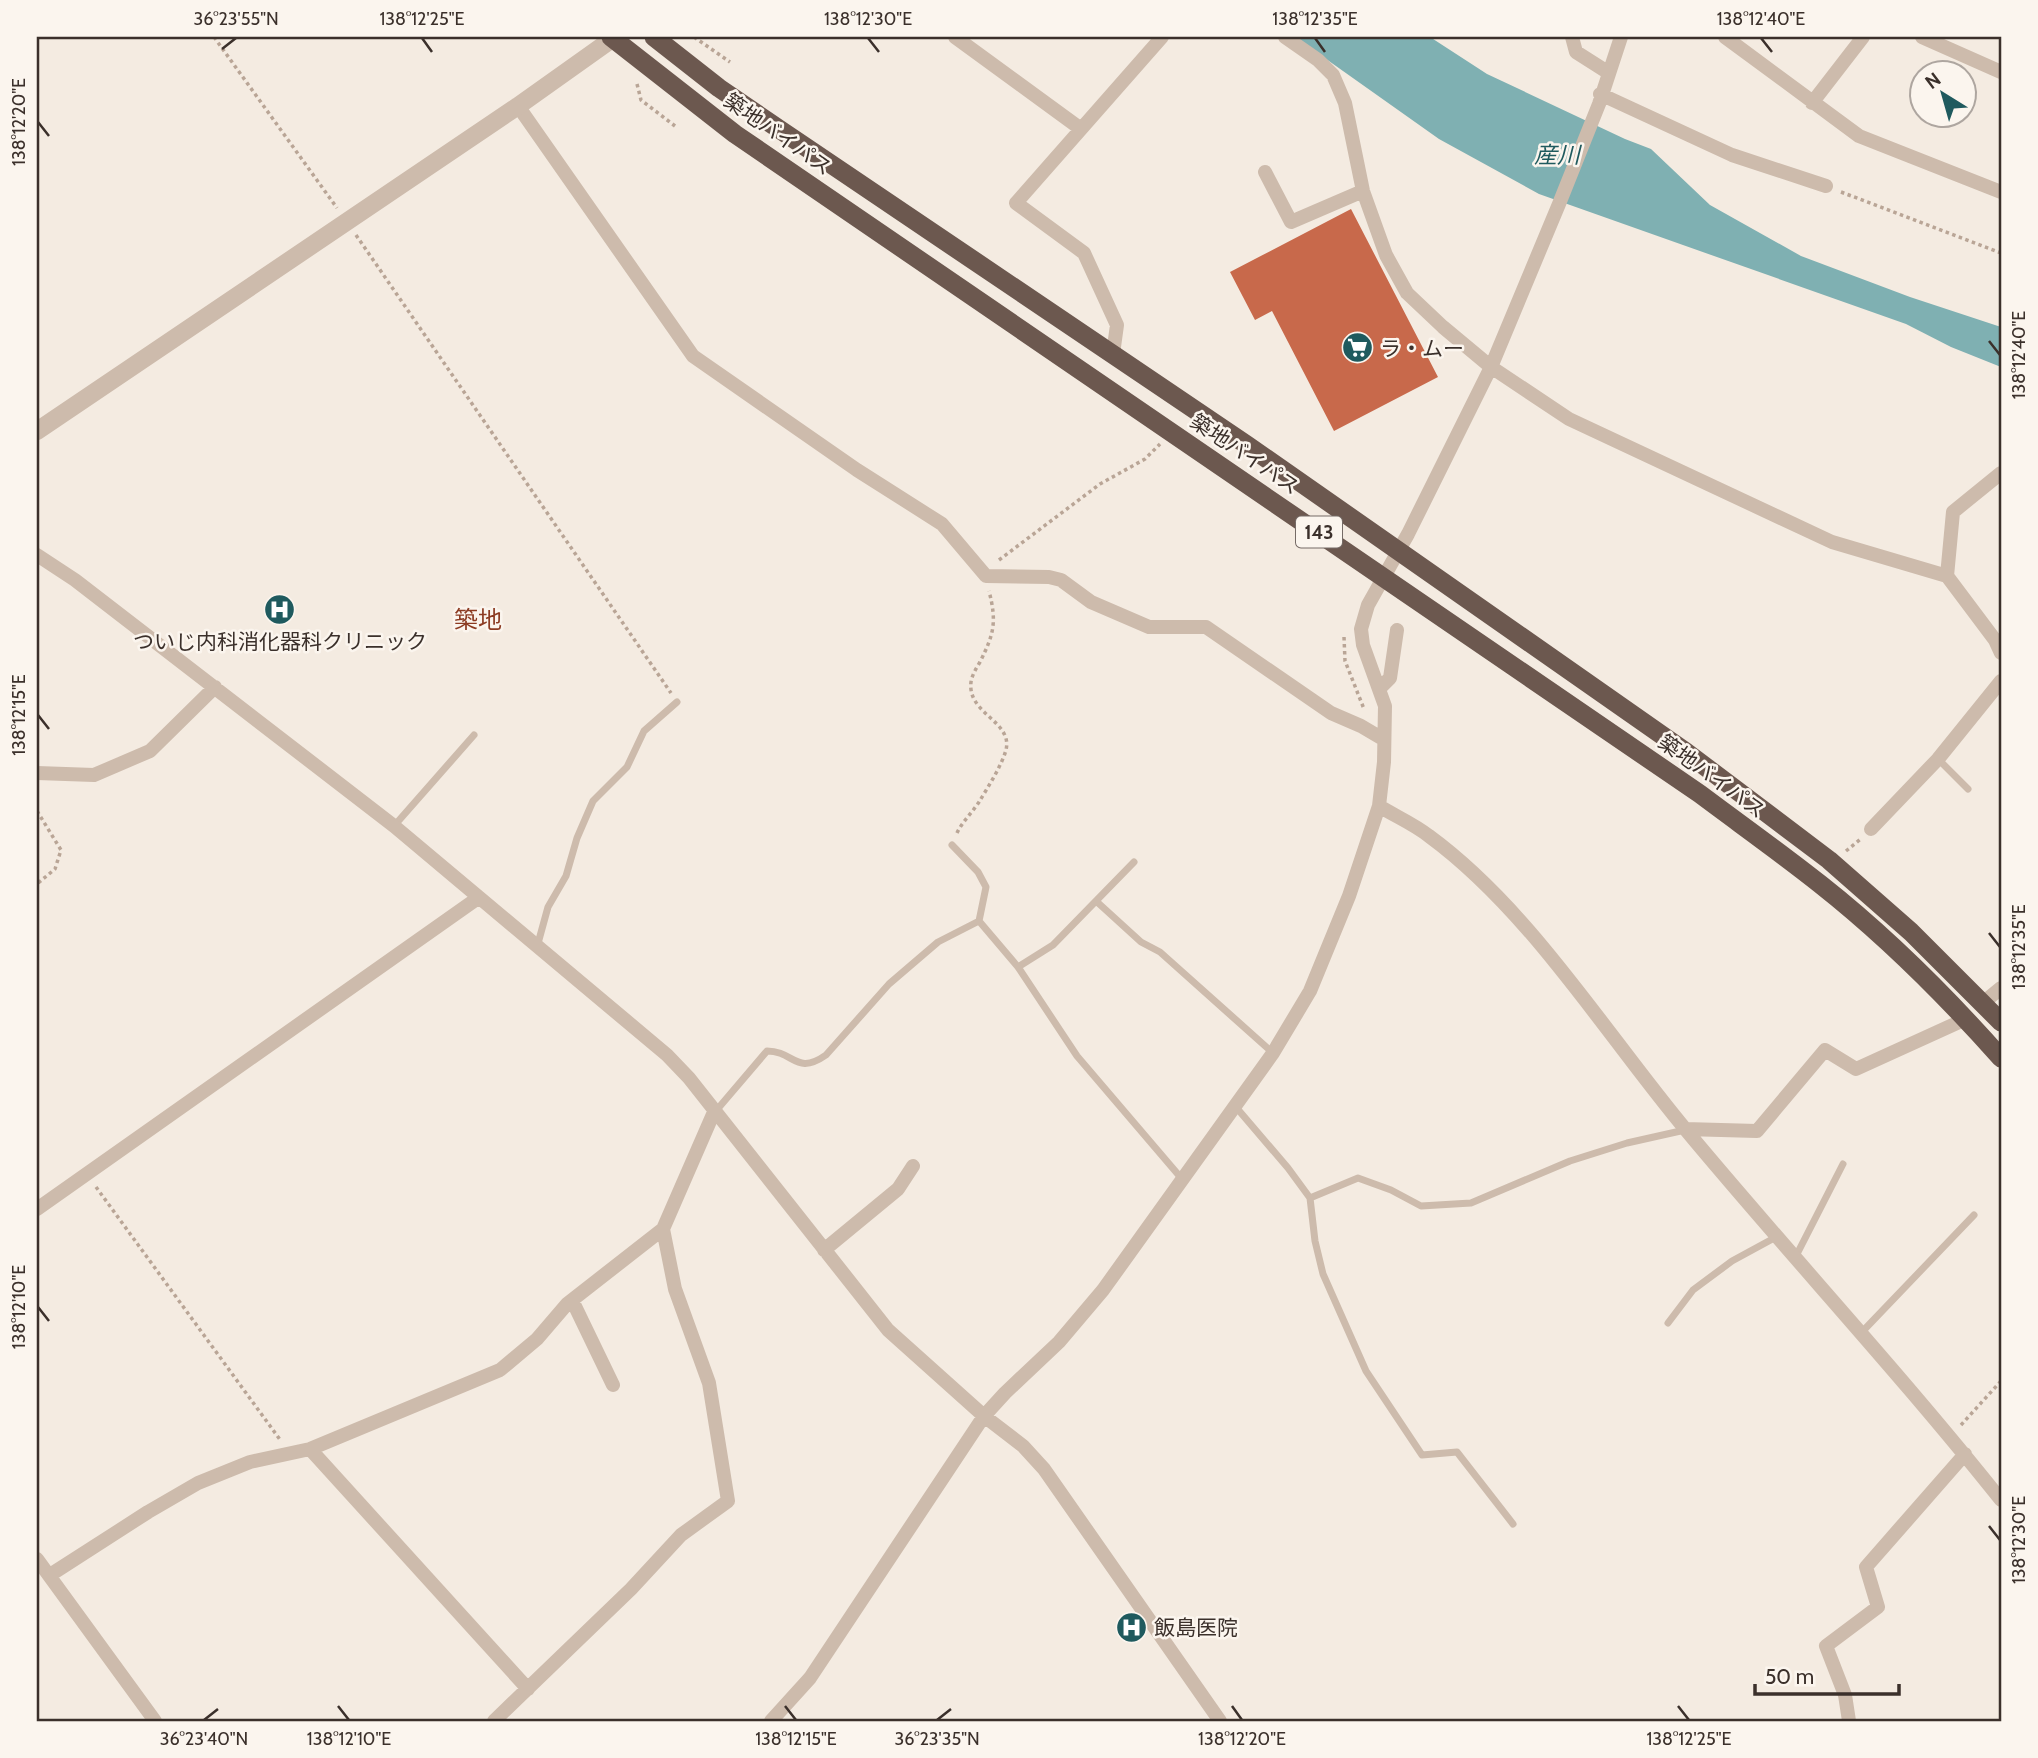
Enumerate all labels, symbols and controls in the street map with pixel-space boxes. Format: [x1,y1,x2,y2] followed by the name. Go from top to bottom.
[193,8,279,30] text: 36°23'55"N
[379,8,465,30] text: 138°12'25"E
[824,8,912,30] text: 138°12'30"E
[1272,8,1358,30] text: 138°12'35"E
[1717,8,1805,30] text: 138°12'40"E
[1909,60,1979,130] north arrow
[1921,68,1945,94] text: N
[8,78,30,166] text: 138°12'20"E
[719,88,837,180] street label: 築地バイパス
[1534,141,1583,169] water label: 産川
[2008,311,2030,399] text: 138°12'40"E
[1340,331,1374,365] supermarket icon: ラ・ムー
[1380,336,1464,361] place label: ラ・ムー
[1186,409,1304,499] street label: 築地バイパス
[1296,516,1342,548] road number: 143
[263,592,297,626] hospital icon: ついじ内科消化器科クリニック
[454,605,502,634] district label: 築地
[133,629,427,654] place label: ついじ内科消化器科クリニック
[8,674,30,756] text: 138°12'15"E
[1654,729,1770,823] street label: 築地バイパス
[2008,904,2030,990] text: 138°12'35"E
[8,1265,30,1349] text: 138°12'10"E
[2008,1496,2030,1584] text: 138°12'30"E
[1114,1610,1148,1644] hospital icon: 飯島医院
[1154,1615,1238,1640] place label: 飯島医院
[1755,1653,1898,1697] scale bar
[1765,1664,1814,1689] text: 50 m
[160,1728,248,1750] text: 36°23'40"N
[307,1728,391,1750] text: 138°12'10"E
[755,1728,837,1750] text: 138°12'15"E
[894,1728,980,1750] text: 36°23'35"N
[1198,1728,1286,1750] text: 138°12'20"E
[1646,1728,1732,1750] text: 138°12'25"E

